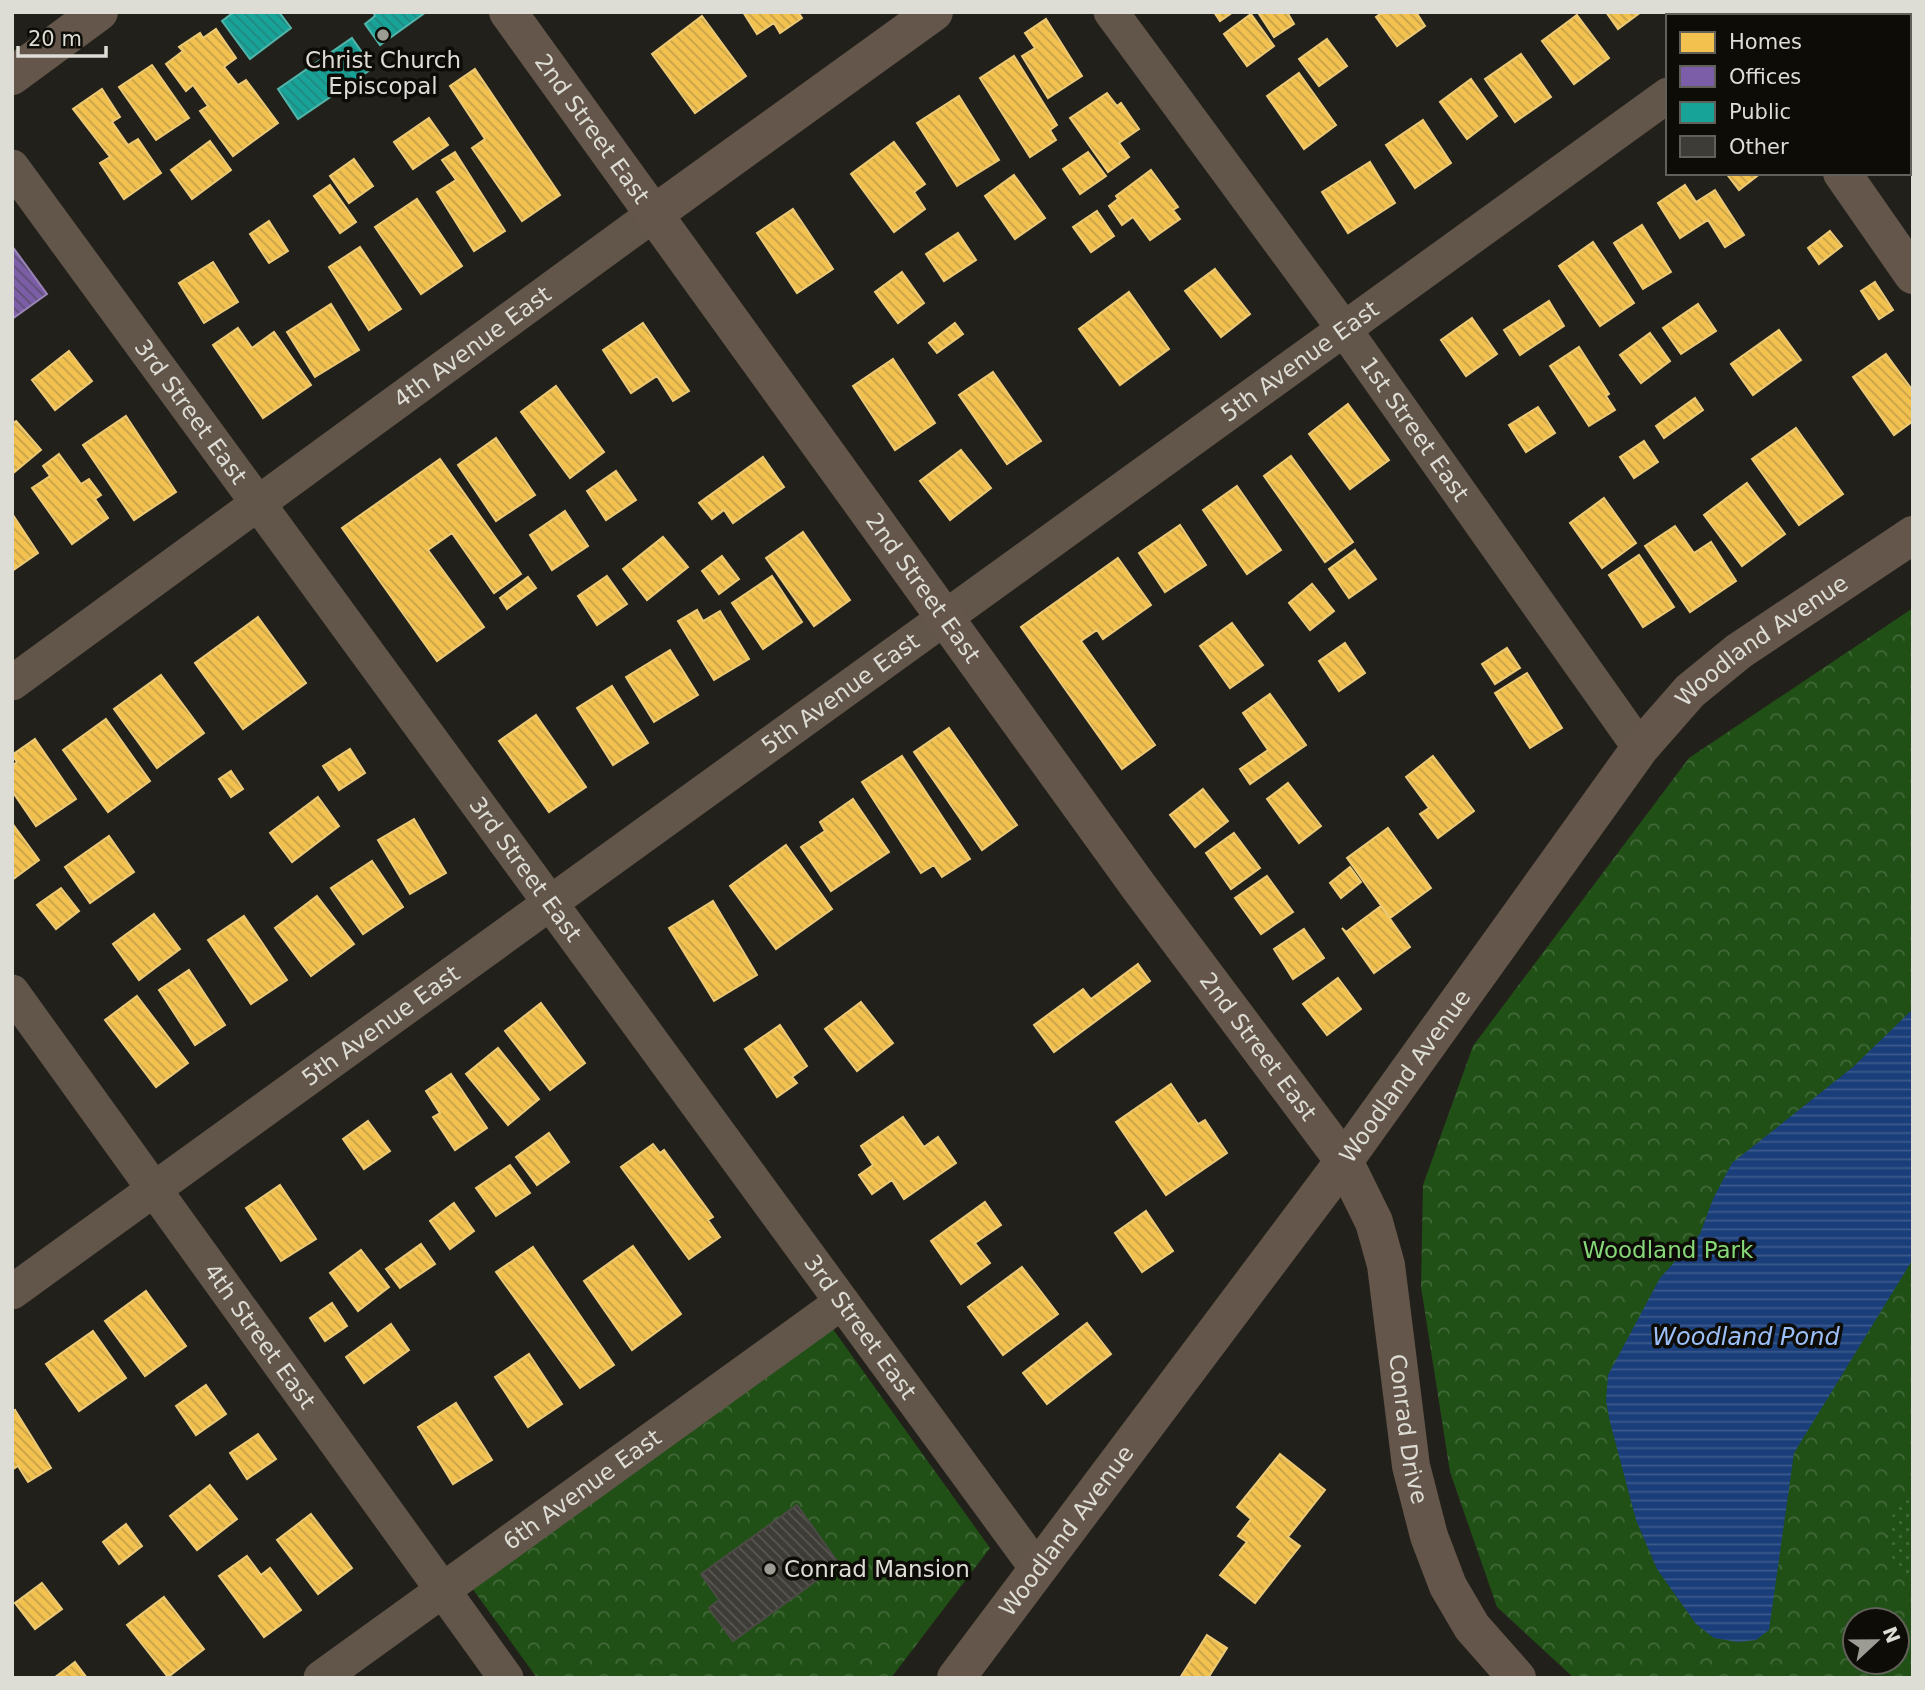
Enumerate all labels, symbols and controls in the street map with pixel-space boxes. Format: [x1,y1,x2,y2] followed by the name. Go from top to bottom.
[18,14,105,58] scale bar
[1666,14,1911,175] legend
[28,27,82,51] text: 20 m
[375,27,391,43] marker: Christ Church Episcopal
[1729,30,1802,54] text: Homes
[305,47,461,99] place label: Christ Church Episcopal
[530,49,655,209] street label: 2nd Street East
[1729,65,1801,89] text: Offices
[1729,100,1791,124] text: Public
[1729,135,1789,159] text: Other
[389,281,556,413] street label: 4th Avenue East
[1216,296,1384,427] street label: 5th Avenue East
[129,334,252,489] street label: 3rd Street East
[1355,352,1474,506] street label: 1st Street East
[861,508,986,668] street label: 2nd Street East
[1670,569,1852,711] street label: Woodland Avenue
[756,628,924,759] street label: 5th Avenue East
[464,792,587,947] street label: 3rd Street East
[297,960,465,1091] street label: 5th Avenue East
[1195,967,1322,1126] street label: 2nd Street East
[1334,984,1476,1168] street label: Woodland Avenue
[1583,1237,1754,1263] park label: Woodland Park
[799,1250,922,1404] street label: 3rd Street East
[199,1258,321,1414] street label: 4th Street East
[1652,1323,1840,1351] water label: Woodland Pond
[1384,1352,1433,1507] street label: Conrad Drive
[498,1424,666,1555] street label: 6th Avenue East
[994,1440,1139,1621] street label: Woodland Avenue
[784,1556,970,1582] place label: Conrad Mansion
[762,1561,778,1577] marker: Conrad Mansion
[1841,1606,1911,1676] north arrow
[1879,1623,1905,1646] text: N

